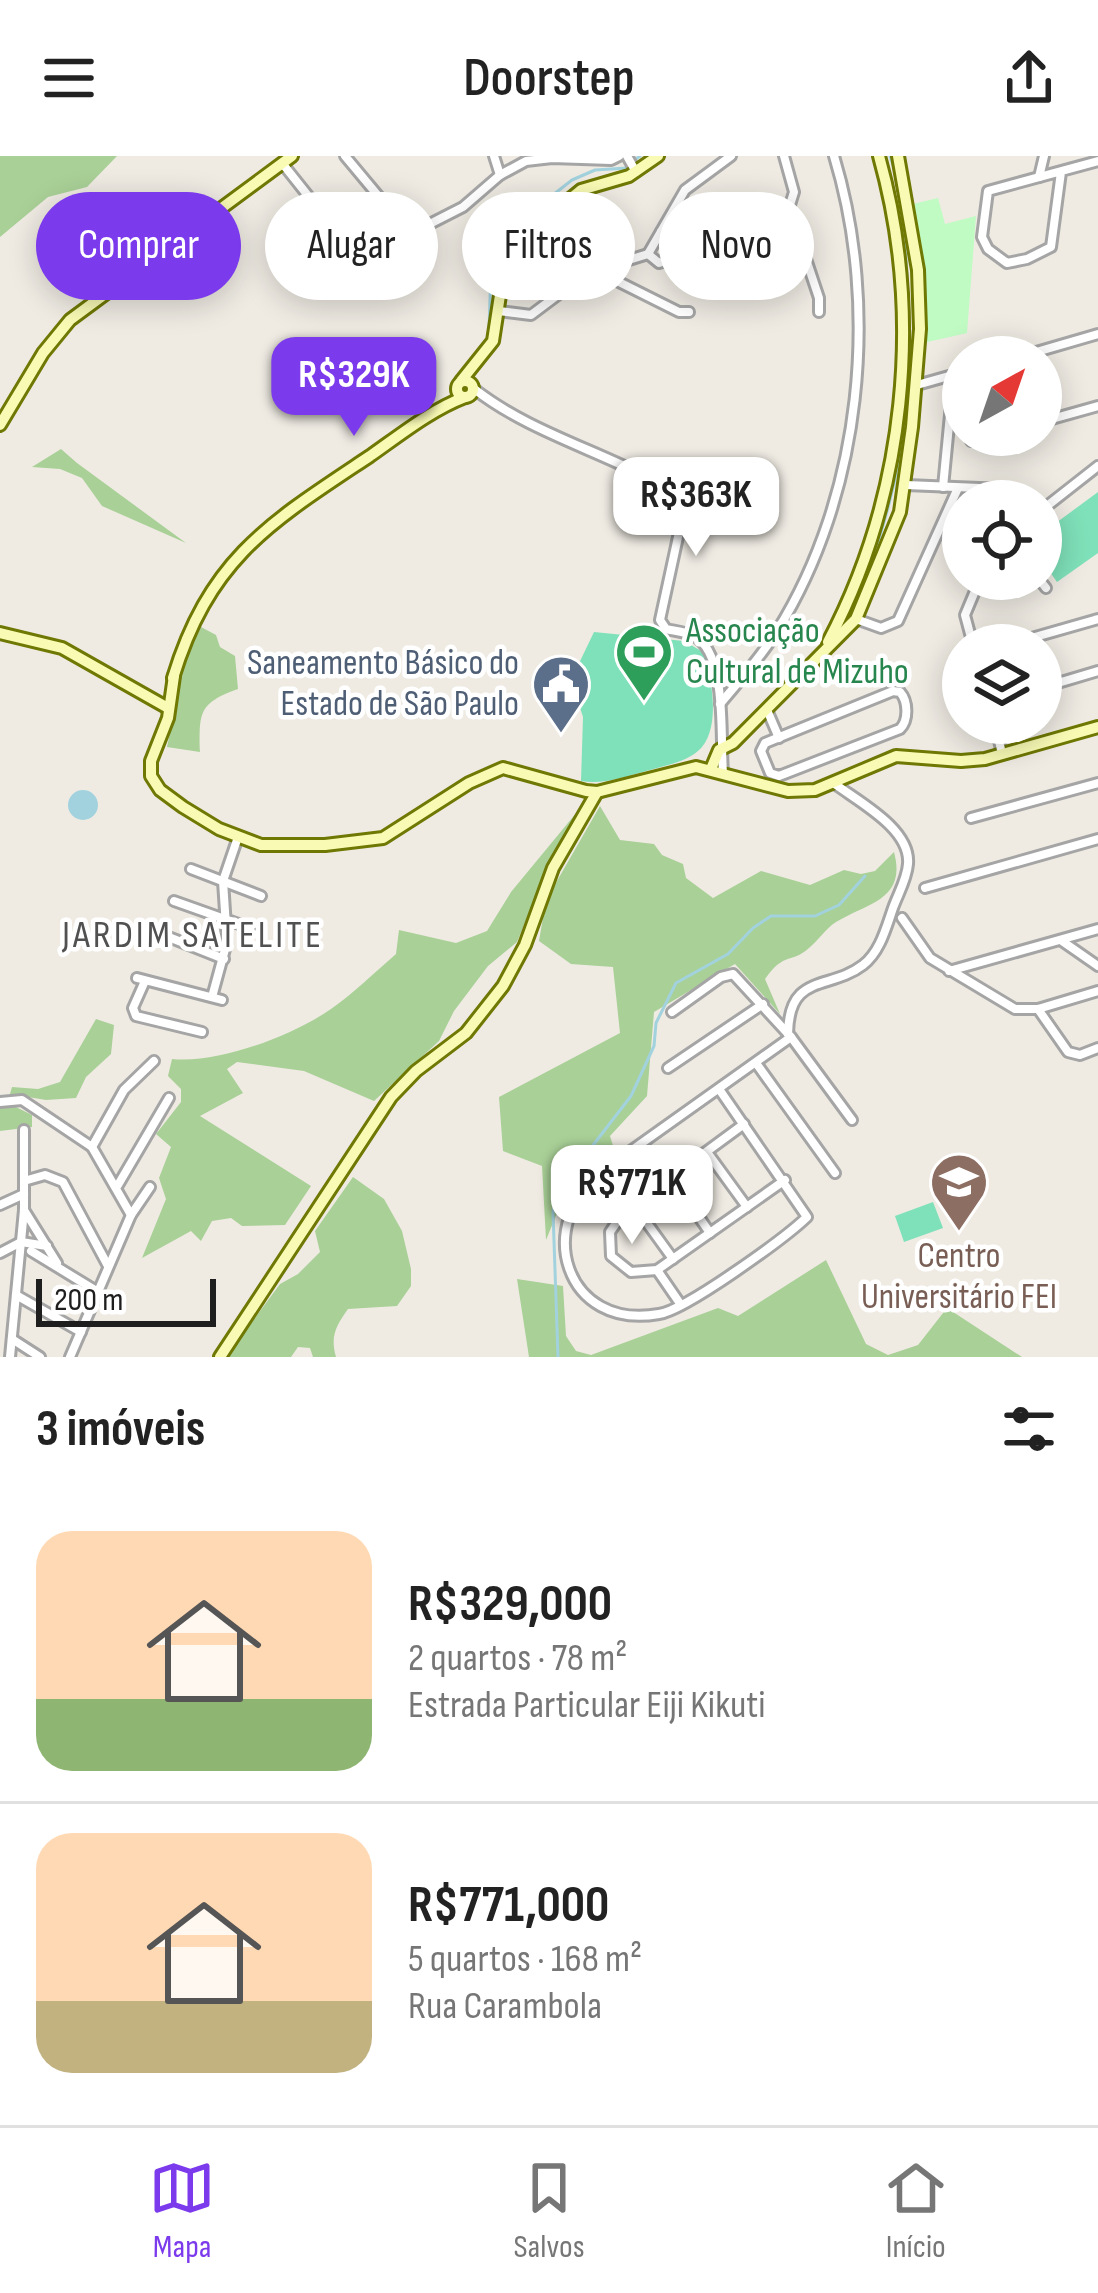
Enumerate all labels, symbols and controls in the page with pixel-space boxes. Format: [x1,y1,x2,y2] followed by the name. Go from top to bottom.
[36,45,102,111] icon: menu
[996,45,1062,111] icon: share
[463,46,635,111] text: Doorstep
[36,192,241,300] chip: Comprar
[265,192,438,300] chip: Alugar
[462,192,635,300] chip: Filtros
[659,192,814,300] chip: Novo
[942,336,1062,456] north arrow
[942,336,1062,744] map controls
[256,337,452,439] pin: R$329K
[298,352,410,399] text: R$329K
[598,457,794,559] pin: R$363K
[640,472,752,519] text: R$363K
[942,480,1062,600] button: locate
[685,610,909,694] place label: Associação Cultural de Mizuho
[613,621,675,703] sports icon: Associação Cultural de Mizuho
[942,624,1062,744] button: layers
[247,642,519,726] place label: Saneamento Básico do Estado de São Paulo
[530,653,592,735] public building icon: Saneamento Básico do Estado de São Paulo
[61,912,324,959] district label: JARDIM SATELITE
[534,1145,730,1247] pin: R$771K
[928,1151,990,1233] school or university icon: Centro Universitário FEI
[578,1160,686,1207] text: R$771K
[861,1235,1057,1319] place label: Centro Universitário FEI
[36,1273,216,1326] scale bar
[54,1280,123,1320] text: 200 m
[996,1396,1062,1462] icon: filters
[36,1399,205,1460] text: 3 imóveis
[408,1574,612,1635] text: R$329,000
[132,1579,276,1723] icon: home
[408,1635,627,1682] text: 2 quartos · 78 m²
[408,1682,765,1729] text: Estrada Particular Eiji Kikuti
[408,1875,609,1936] text: R$771,000
[132,1881,276,2025] icon: home
[408,1936,642,1983] text: 5 quartos · 168 m²
[408,1983,602,2030] text: Rua Carambola
[149,2155,215,2267] tab: Mapa
[513,2155,585,2267] tab: Salvos
[883,2155,949,2267] tab: Início

